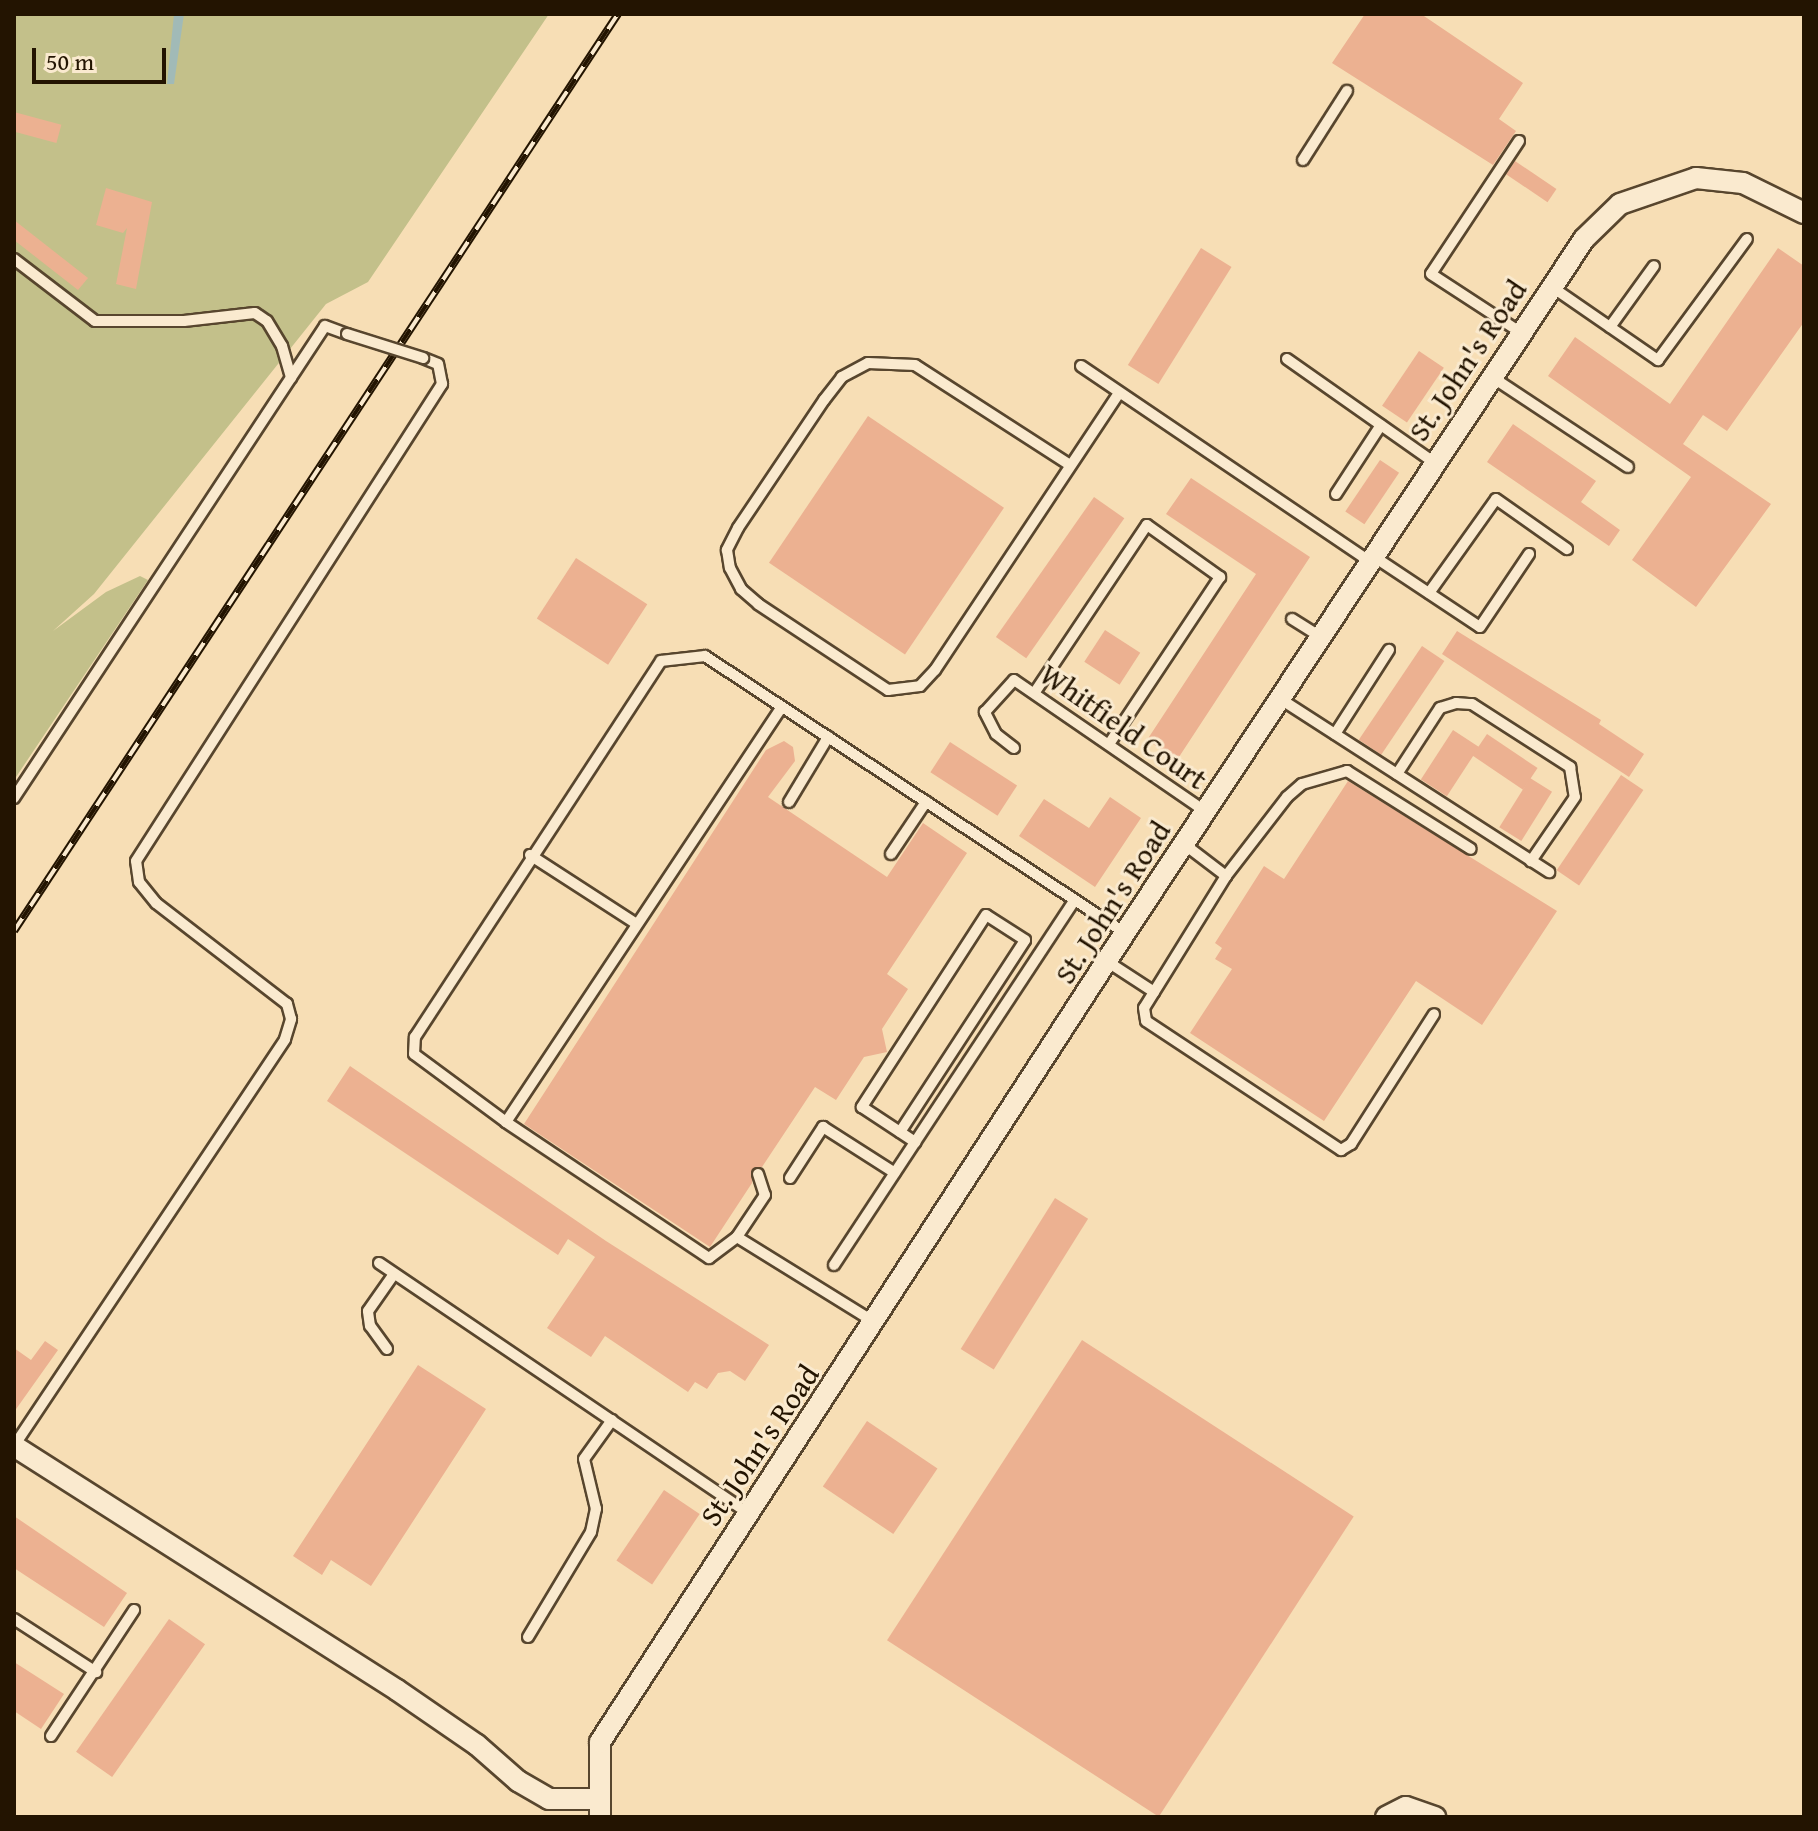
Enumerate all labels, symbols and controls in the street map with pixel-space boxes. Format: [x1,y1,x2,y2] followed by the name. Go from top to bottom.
[36,32,170,82] scale bar
[46,44,94,79] text: 50 m
[1400,273,1534,447] street label: St. John's Road
[1034,655,1214,797] street label: Whitfield Court
[1046,814,1178,990] street label: St. John's Road
[692,1358,826,1532] street label: St. John's Road

